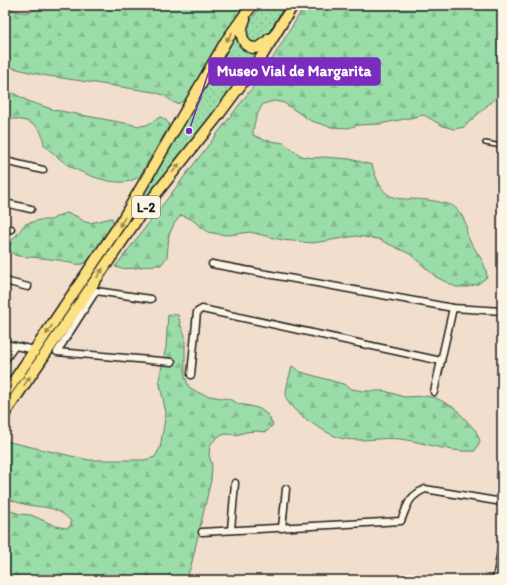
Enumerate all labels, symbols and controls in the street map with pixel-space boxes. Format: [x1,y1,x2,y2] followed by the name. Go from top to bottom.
[225,31,233,42] one-way arrow
[209,58,380,85] callout: Museo Vial de Margarita
[217,62,372,81] text: Museo Vial de Margarita
[171,162,180,173] one-way arrow
[132,196,160,218] road number: L-2
[118,216,125,228] one-way arrow
[96,268,104,278] one-way arrow
[45,324,53,335] one-way arrow
[23,376,31,386] one-way arrow

